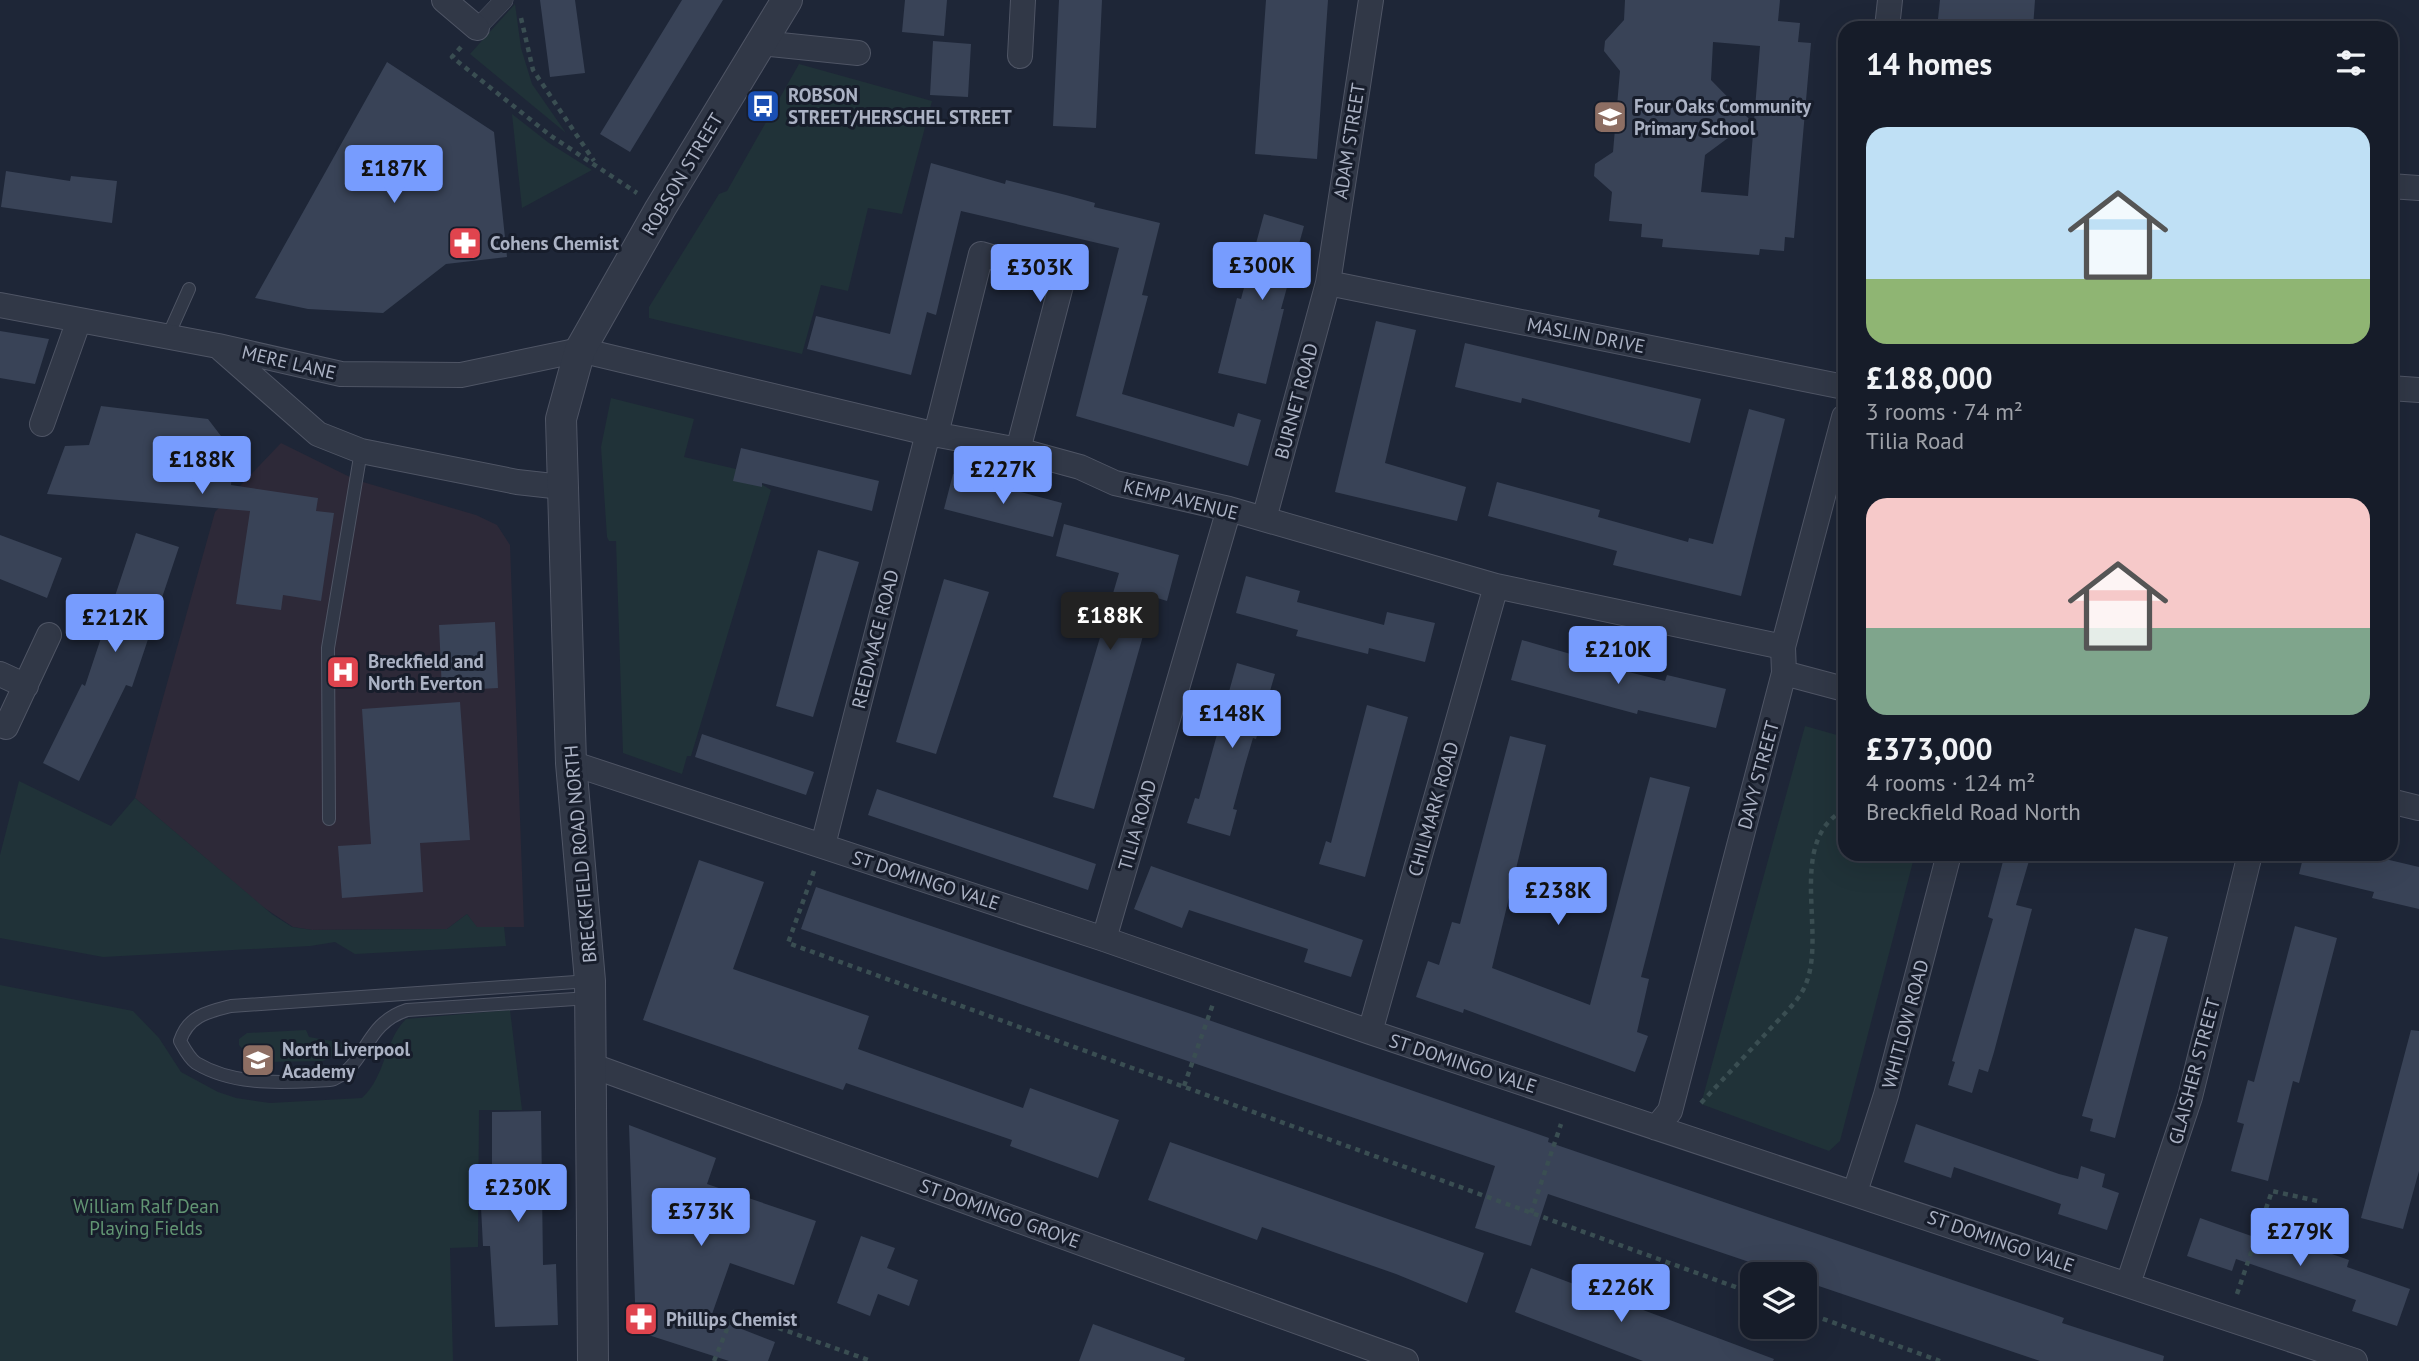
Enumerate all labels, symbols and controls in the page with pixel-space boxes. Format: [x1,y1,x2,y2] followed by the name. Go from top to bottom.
[1866,44,1992,83] text: 14 homes
[2332,44,2370,82] icon: filters
[1328,81,1370,201] street label: ADAM STREET
[788,83,1012,129] place label: ROBSON STREET/HERSCHEL STREET
[744,87,782,125] bus stop icon: ROBSON STREET/HERSCHEL STREET
[1634,94,1812,140] place label: Four Oaks Community Primary School
[1591,98,1629,136] school or university icon: Four Oaks Community Primary School
[636,108,728,239] street label: ROBSON STREET
[345,146,443,205] pin: £187K
[361,153,427,182] text: £187K
[2055,172,2181,298] icon: home
[446,224,484,262] pharmacy icon: Cohens Chemist
[490,231,619,255] place label: Cohens Chemist
[1213,243,1311,302] pin: £300K
[991,244,1089,304] pin: £303K
[1229,250,1295,279] text: £300K
[1007,252,1073,281] text: £303K
[1525,312,1647,358] street label: MASLIN DRIVE
[240,340,338,384] street label: MERE LANE
[1269,340,1323,462] street label: BURNET ROAD
[1866,358,1993,397] text: £188,000
[1866,397,2023,426] text: 3 rooms · 74 m²
[1866,426,1964,455] text: Tilia Road
[153,436,251,496] pin: £188K
[169,444,235,473] text: £188K
[954,447,1052,506] pin: £227K
[970,454,1036,483] text: £227K
[1121,473,1241,525] street label: KEMP AVENUE
[2055,543,2181,669] icon: home
[846,567,904,711] street label: REEDMACE ROAD
[1061,592,1159,652] pin: £188K
[66,594,164,654] pin: £212K
[1077,600,1143,629] text: £188K
[82,602,148,631] text: £212K
[1569,626,1667,686] pin: £210K
[1585,634,1651,663] text: £210K
[368,649,484,695] place label: Breckfield and North Everton
[324,653,362,691] hospital icon: Breckfield and North Everton
[1183,690,1281,750] pin: £148K
[1199,698,1265,727] text: £148K
[1732,718,1784,832] street label: DAVY STREET
[1866,729,1993,768] text: £373,000
[1402,739,1464,879] street label: CHILMARK ROAD
[559,744,601,964] street label: BRECKFIELD ROAD NORTH
[1866,768,2035,797] text: 4 rooms · 124 m²
[1113,777,1161,873] street label: TILIA ROAD
[1866,797,2081,826] text: Breckfield Road North
[849,845,1003,915] street label: ST DOMINGO VALE
[1509,867,1607,927] pin: £238K
[1525,875,1591,904] text: £238K
[1876,957,1934,1091] street label: WHITLOW ROAD
[2163,995,2225,1147] street label: GLAISHER STREET
[1386,1028,1540,1098] street label: ST DOMINGO VALE
[282,1037,411,1083] place label: North Liverpool Academy
[239,1041,277,1079] school or university icon: North Liverpool Academy
[469,1164,567,1224] pin: £230K
[485,1172,551,1201] text: £230K
[916,1173,1084,1253] street label: ST DOMINGO GROVE
[652,1188,750,1248] pin: £373K
[73,1194,219,1240] park label: William Ralf Dean Playing Fields
[668,1196,734,1225] text: £373K
[1924,1205,2078,1277] street label: ST DOMINGO VALE
[2251,1208,2349,1268] pin: £279K
[2267,1216,2333,1245] text: £279K
[1740,1262,1817,1339] map controls
[1740,1262,1817,1339] button: layers
[1572,1264,1670,1324] pin: £226K
[1588,1272,1654,1301] text: £226K
[622,1300,660,1338] pharmacy icon: Phillips Chemist
[666,1307,798,1331] place label: Phillips Chemist

